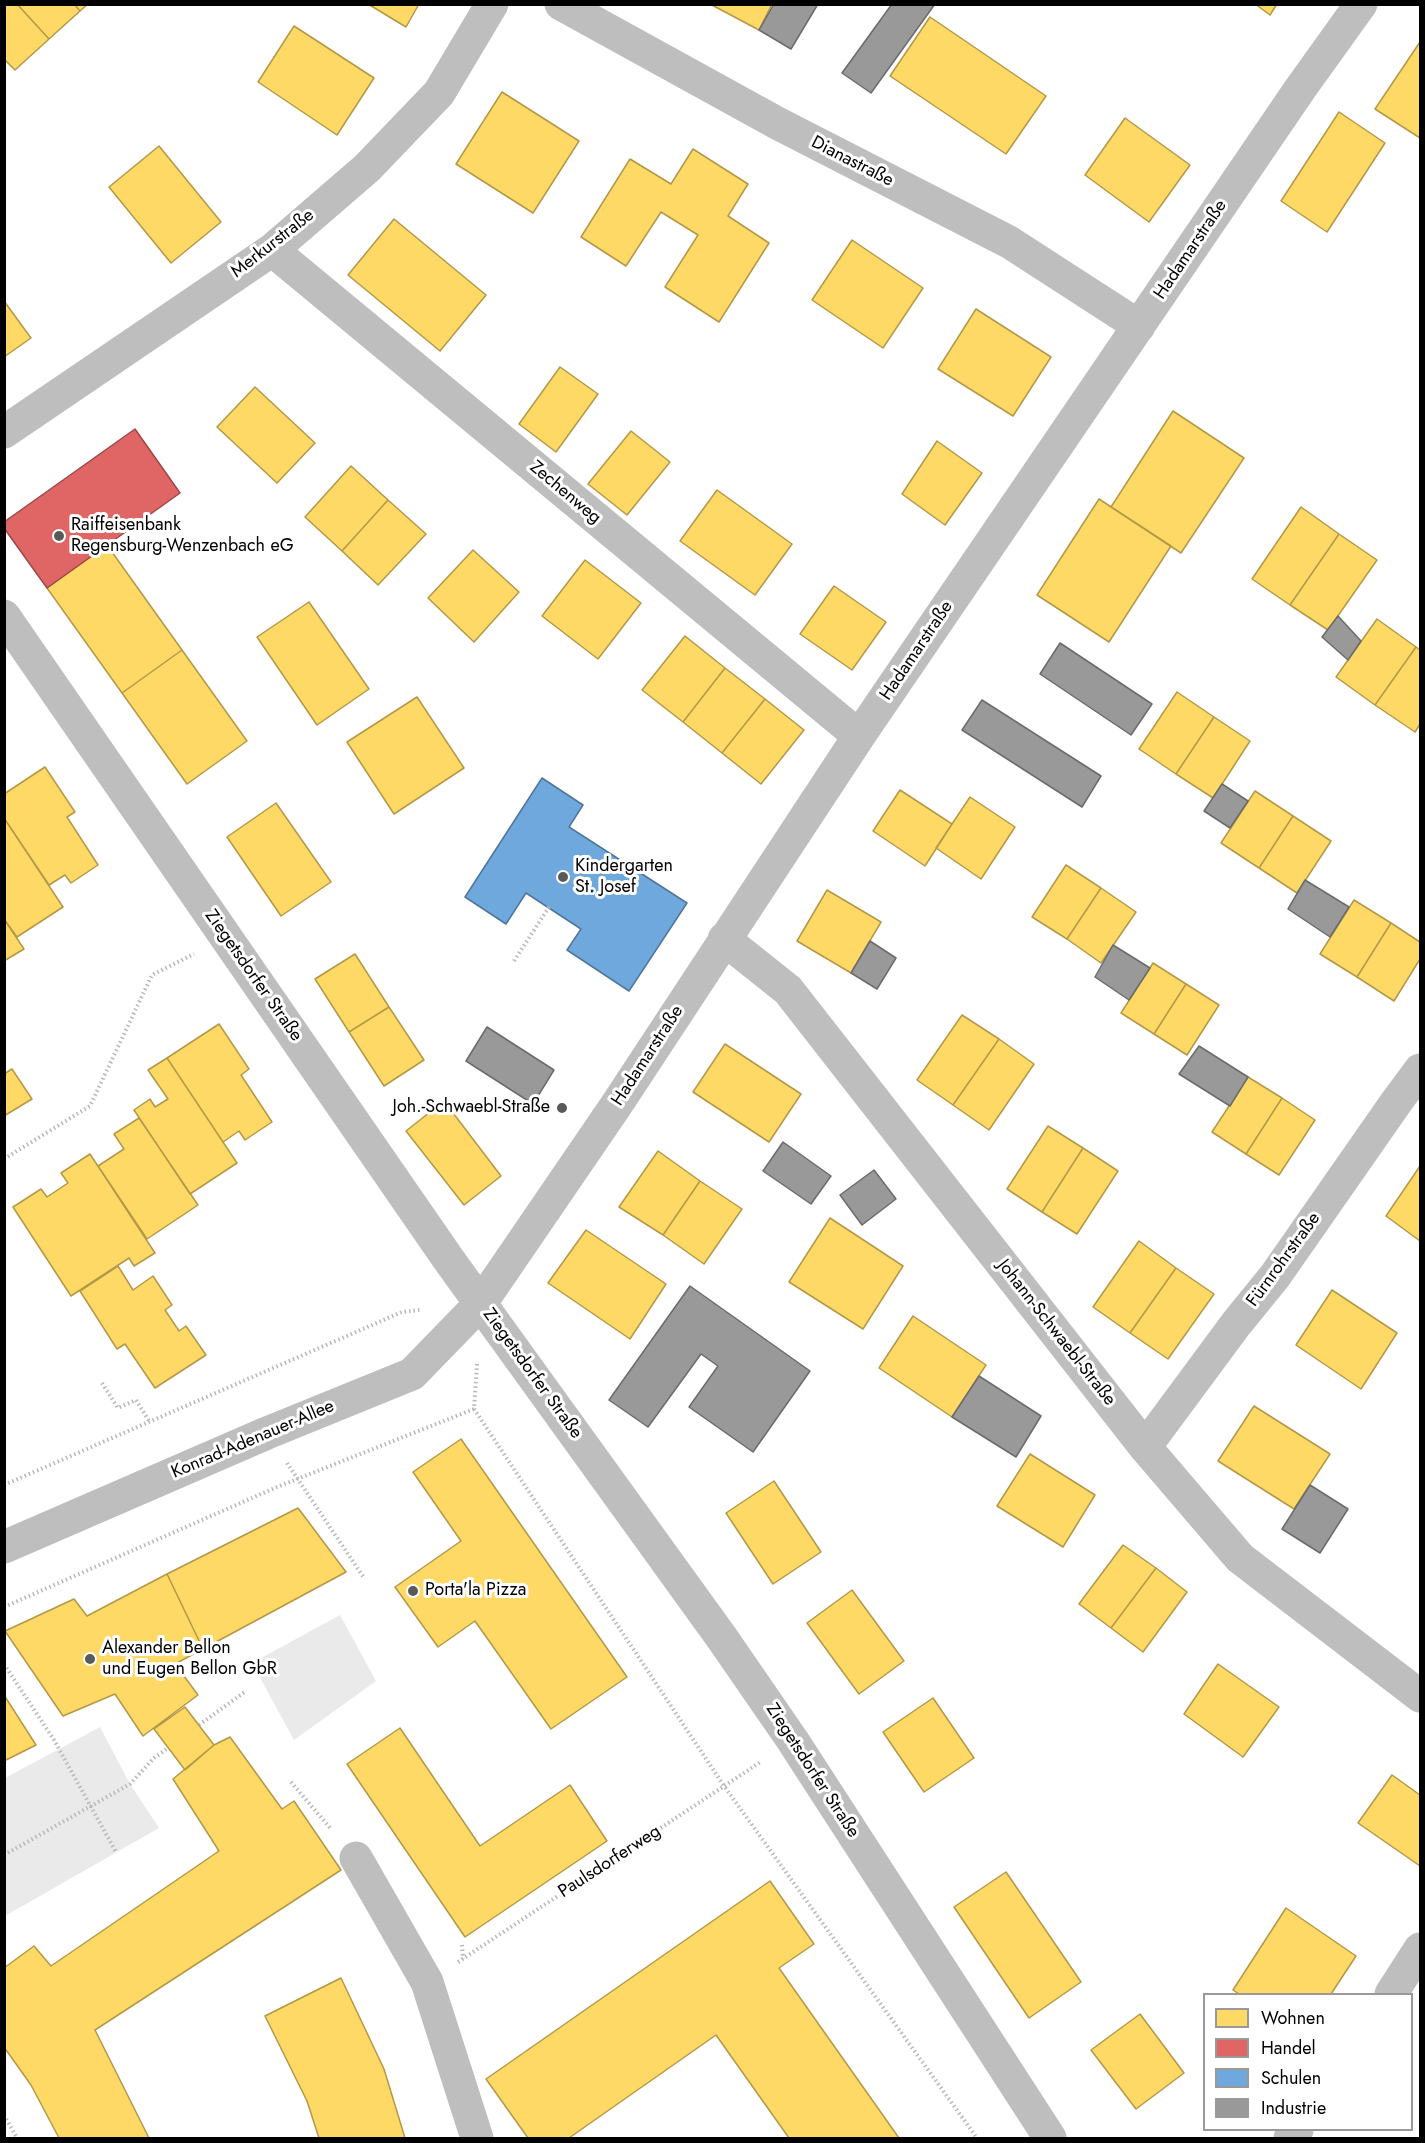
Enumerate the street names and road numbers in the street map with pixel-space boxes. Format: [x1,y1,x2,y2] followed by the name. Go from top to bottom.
[807,132,897,192] street label: Dianastraße
[1150,196,1232,304] street label: Hadamarstraße
[227,205,319,283] street label: Merkurstraße
[525,457,605,529] street label: Zechenweg
[876,597,958,705] street label: Hadamarstraße
[200,906,306,1046] street label: Ziegetsdorfer Straße
[608,1002,688,1110] street label: Hadamarstraße
[1243,1209,1325,1311] street label: Fürnrohrstraße
[992,1256,1120,1410] street label: Johann-Schwaebl-Straße
[478,1305,586,1443] street label: Ziegetsdorfer Straße
[168,1396,338,1484] street label: Konrad-Adenauer-Allee
[761,1700,863,1842] street label: Ziegetsdorfer Straße
[555,1821,665,1903] street label: Paulsdorferweg

